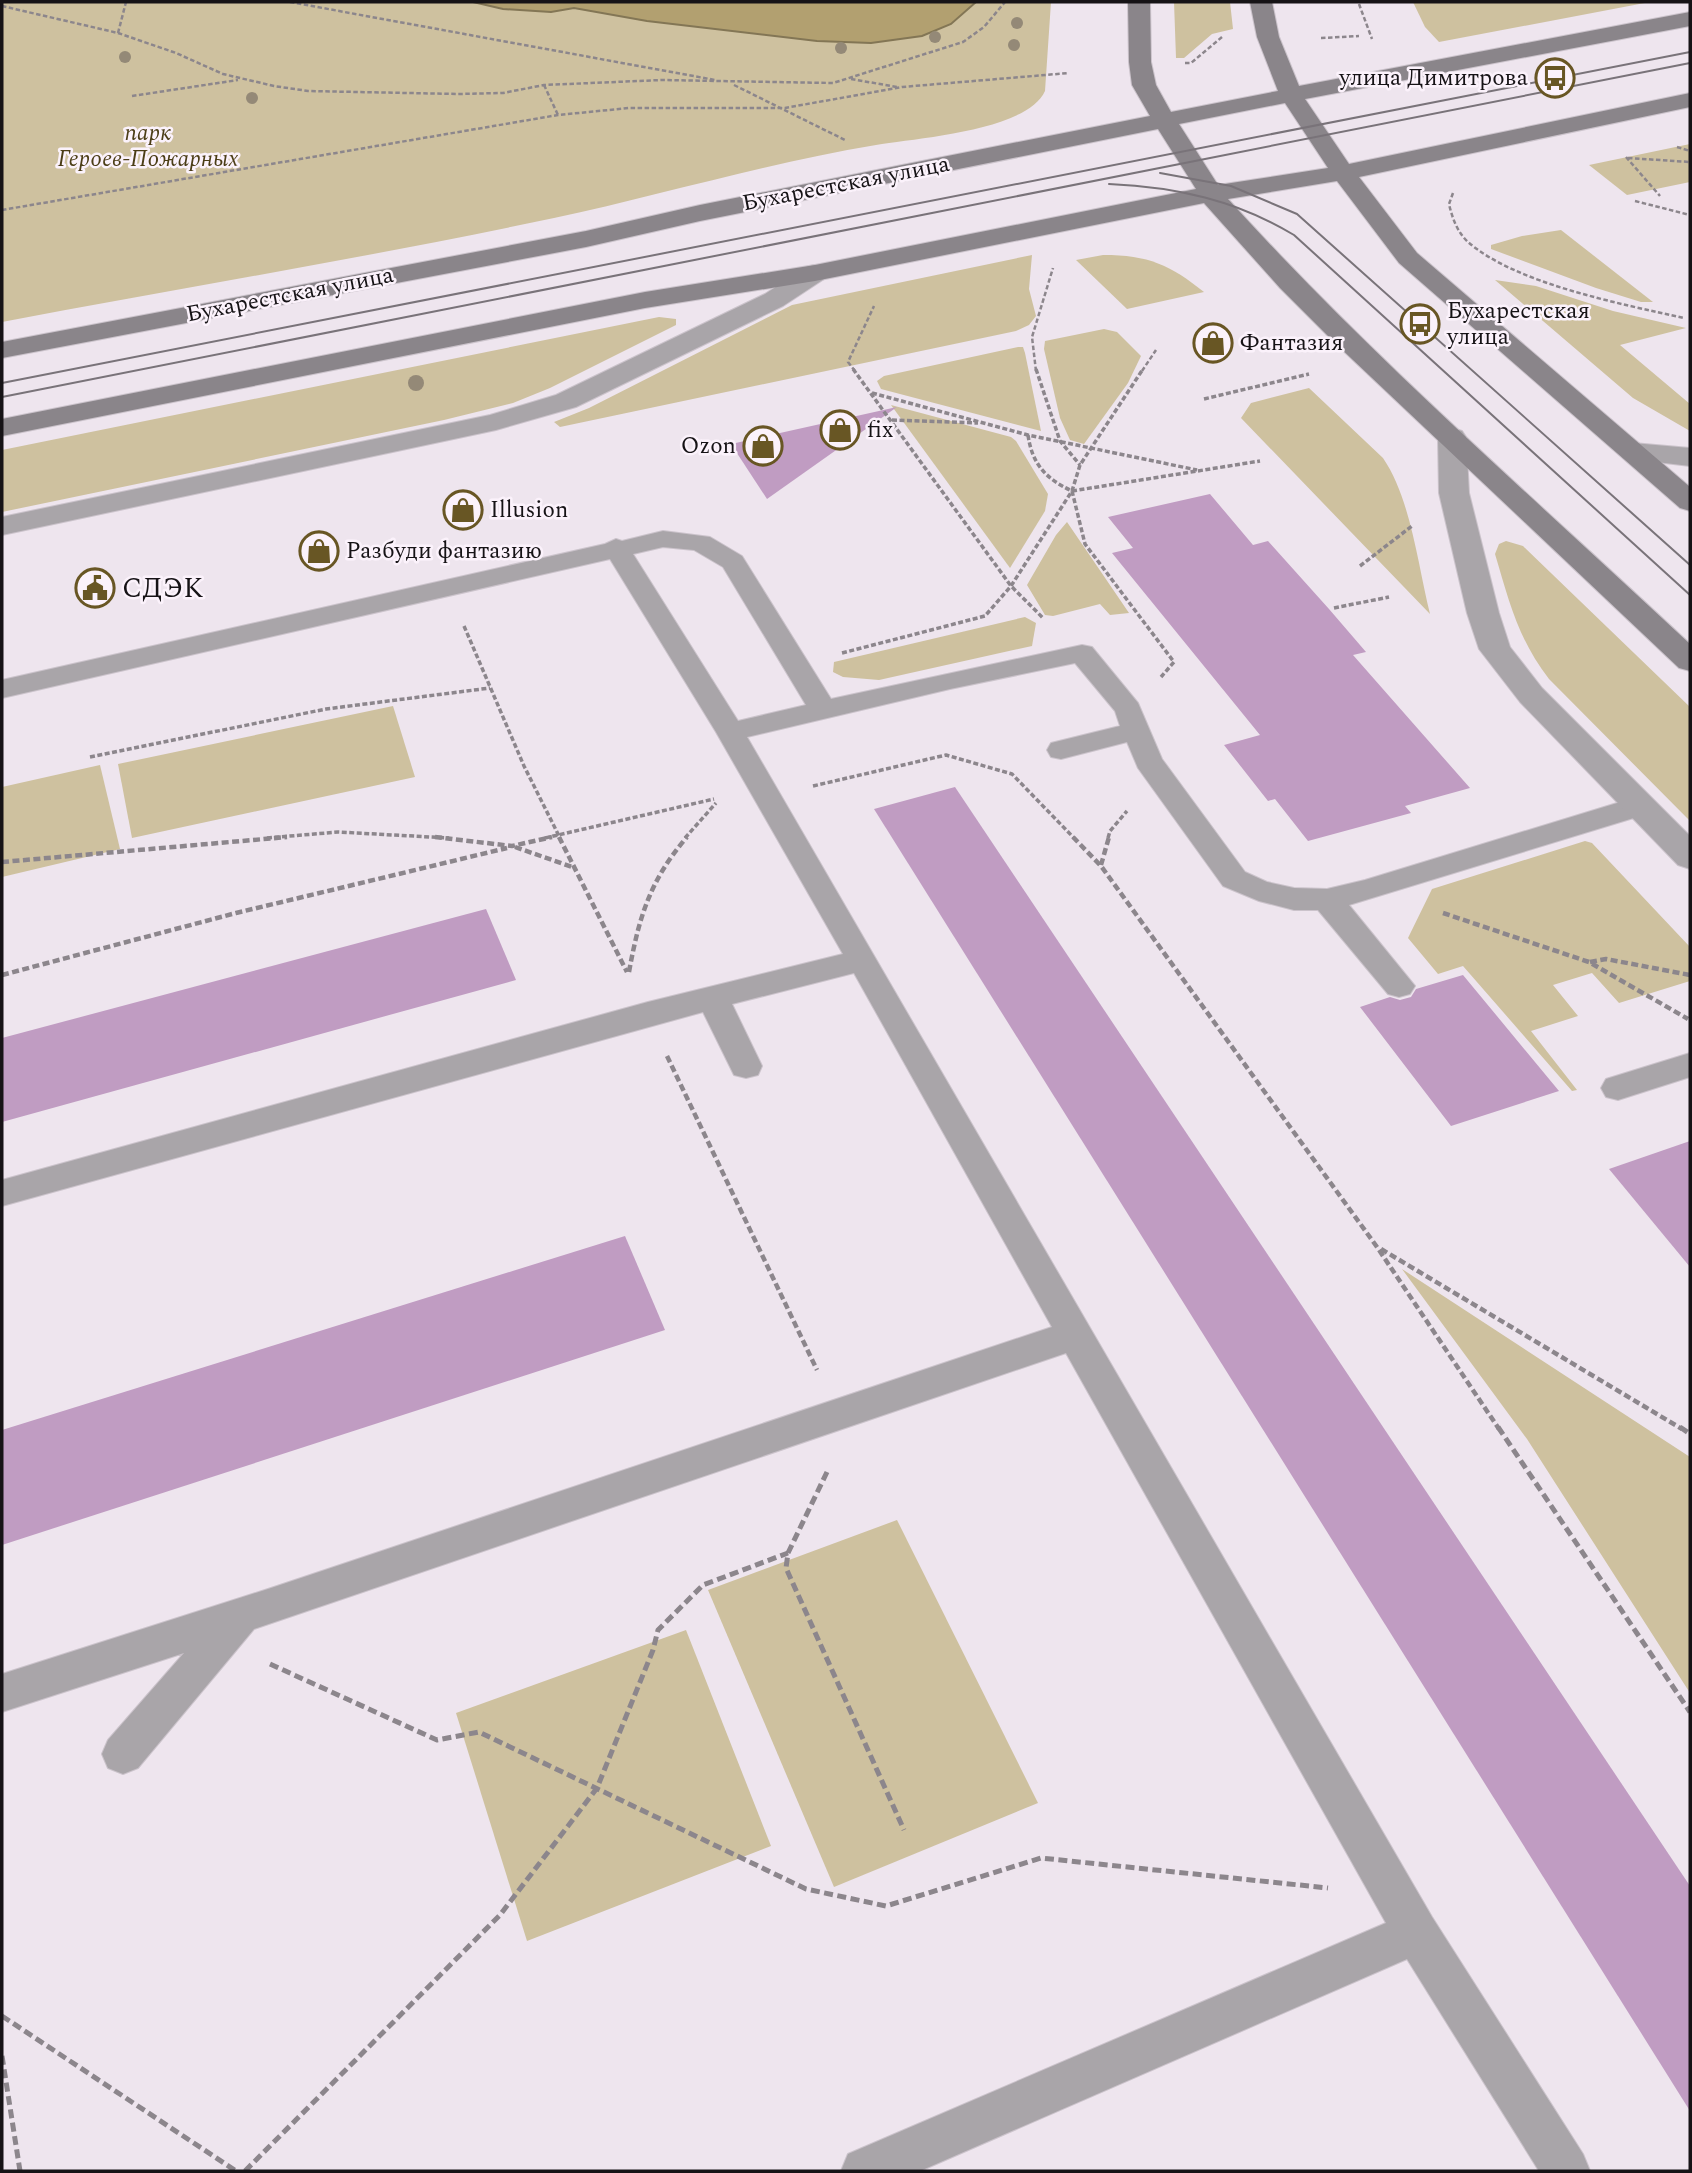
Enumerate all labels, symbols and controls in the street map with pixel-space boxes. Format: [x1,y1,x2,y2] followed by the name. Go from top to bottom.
[1534,57,1576,99] bus stop icon: улица Димитрова
[1338,61,1528,96] place label: улица Димитрова
[58,116,238,177] park label: парк Героев-Пожарных
[739,147,953,221] street label: Бухарестская улица
[183,258,397,332] street label: Бухарестская улица
[1446,294,1590,355] place label: Бухарестская улица
[1399,303,1441,345] bus stop icon: Бухарестская улица
[1192,322,1234,364] shop icon: Фантазия
[1240,326,1343,361] place label: Фантазия
[819,409,861,451] shop icon: fix
[867,413,893,448] place label: fix
[742,425,784,467] shop icon: Ozon
[681,429,736,464] place label: Ozon
[442,489,484,531] shop icon: Illusion
[490,493,568,528] place label: Illusion
[298,530,340,572] shop icon: Разбуди фантазию
[346,534,542,569] place label: Разбуди фантазию
[74,567,116,609] public building icon: СДЭК
[122,567,203,610] place label: СДЭК

